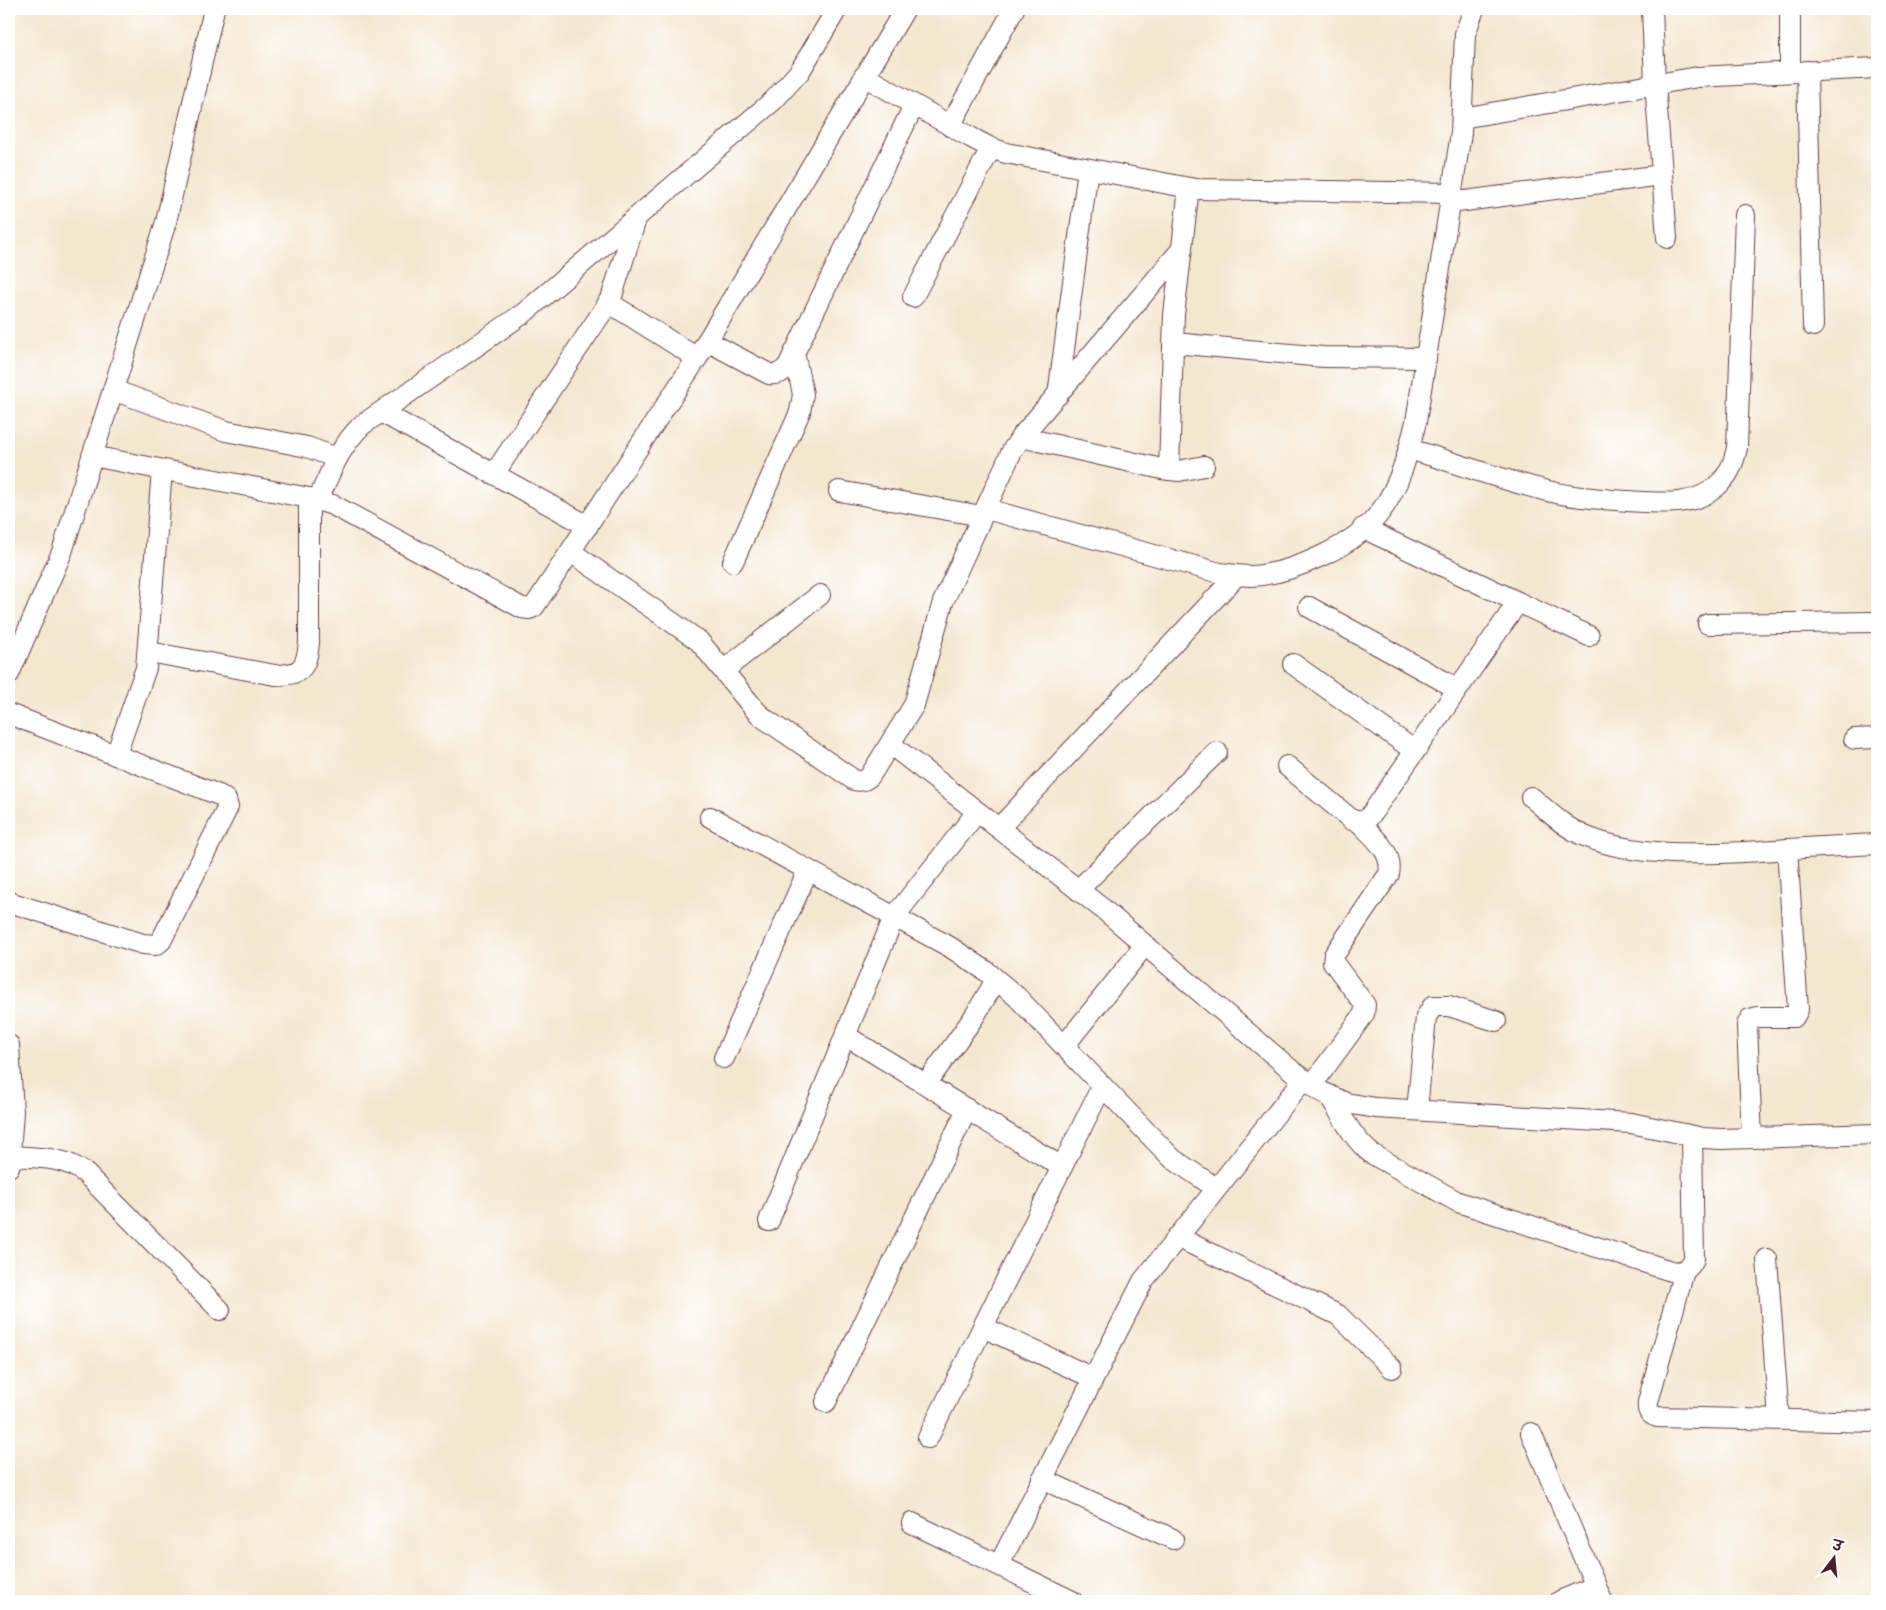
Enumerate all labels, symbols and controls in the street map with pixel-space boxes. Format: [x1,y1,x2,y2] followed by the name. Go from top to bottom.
[1808,1532,1858,1582] north arrow
[1829,1536,1846,1556] text: उ

